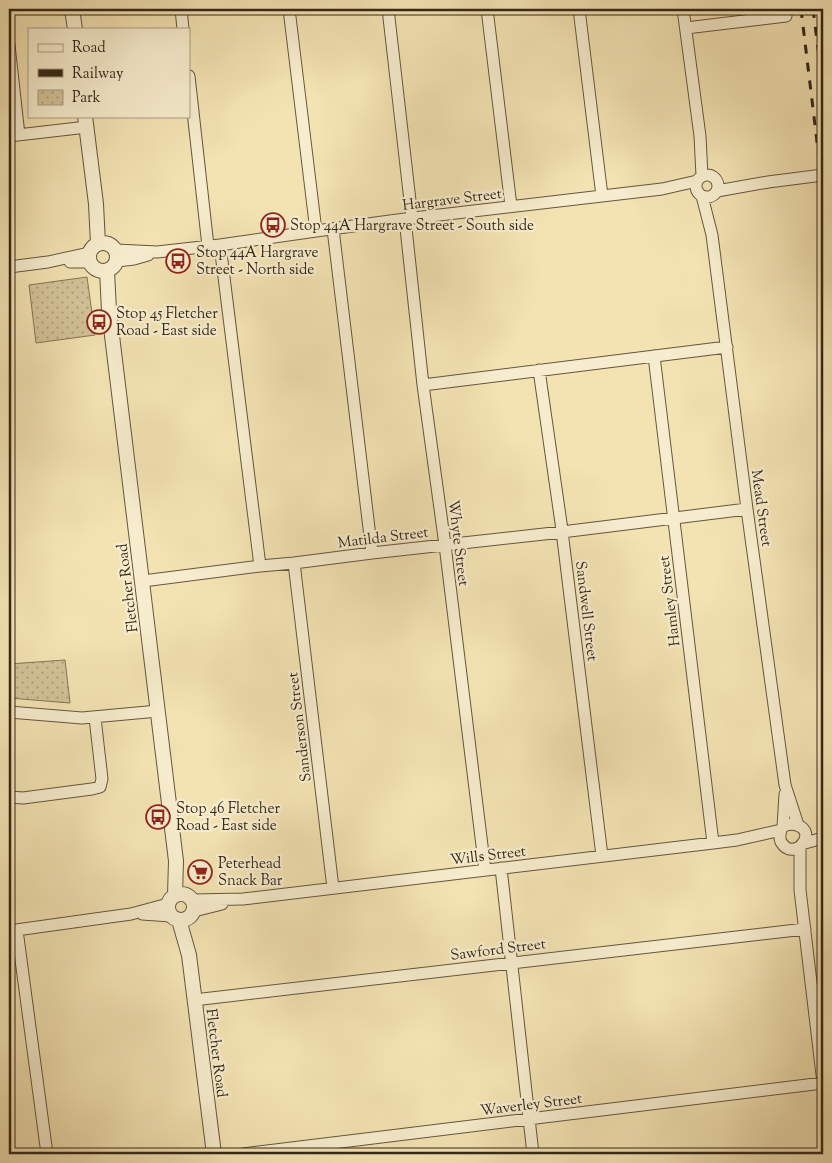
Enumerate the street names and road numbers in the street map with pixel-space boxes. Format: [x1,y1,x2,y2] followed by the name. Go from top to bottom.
[401,184,503,217] street label: Hargrave Street
[745,468,776,548] street label: Mead Street
[442,499,473,588] street label: Whyte Street
[337,523,430,554] street label: Matilda Street
[113,542,144,633] street label: Fletcher Road
[654,554,686,647] street label: Hamley Street
[569,560,602,663] street label: Sandwell Street
[283,671,318,783] street label: Sanderson Street
[449,841,527,872] street label: Wills Street
[449,934,547,967] street label: Sawford Street
[200,1008,231,1099] street label: Fletcher Road
[479,1089,583,1122] street label: Waverley Street

